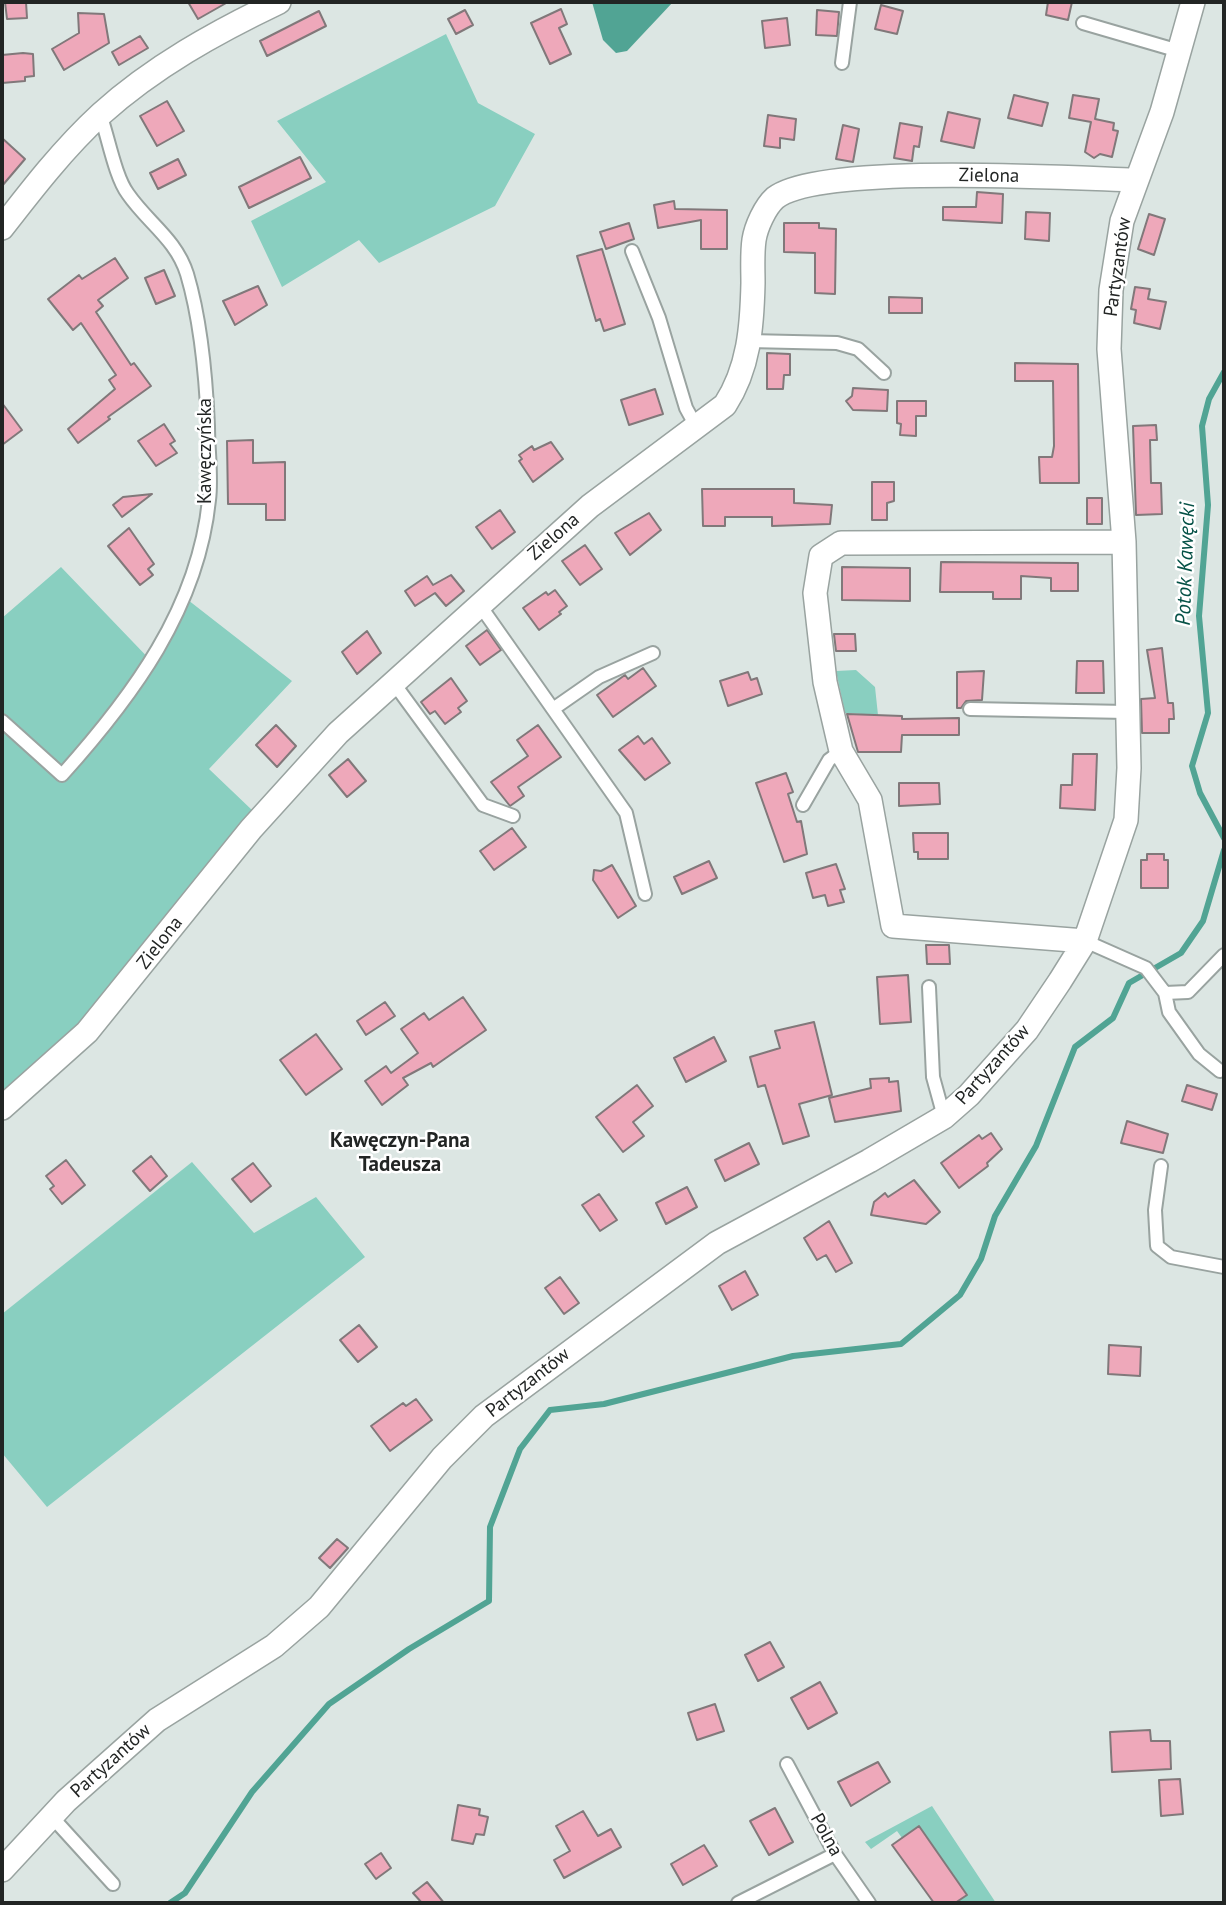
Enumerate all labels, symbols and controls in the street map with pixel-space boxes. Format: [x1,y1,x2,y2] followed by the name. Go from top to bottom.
[958,164,1020,188] street label: Zielona
[1100,216,1136,318] street label: Partyzantów
[195,398,217,504] street label: Kawęczyńska
[1171,502,1201,626] water label: Potok Kawęcki
[524,509,584,565] street label: Zielona
[132,912,188,974] street label: Zielona
[951,1020,1035,1110] street label: Partyzantów
[330,1128,470,1178] district label: Kawęczyn-Pana Tadeusza
[482,1343,574,1423] street label: Partyzantów
[66,1719,156,1803] street label: Partyzantów
[805,1810,847,1860] street label: Polna

